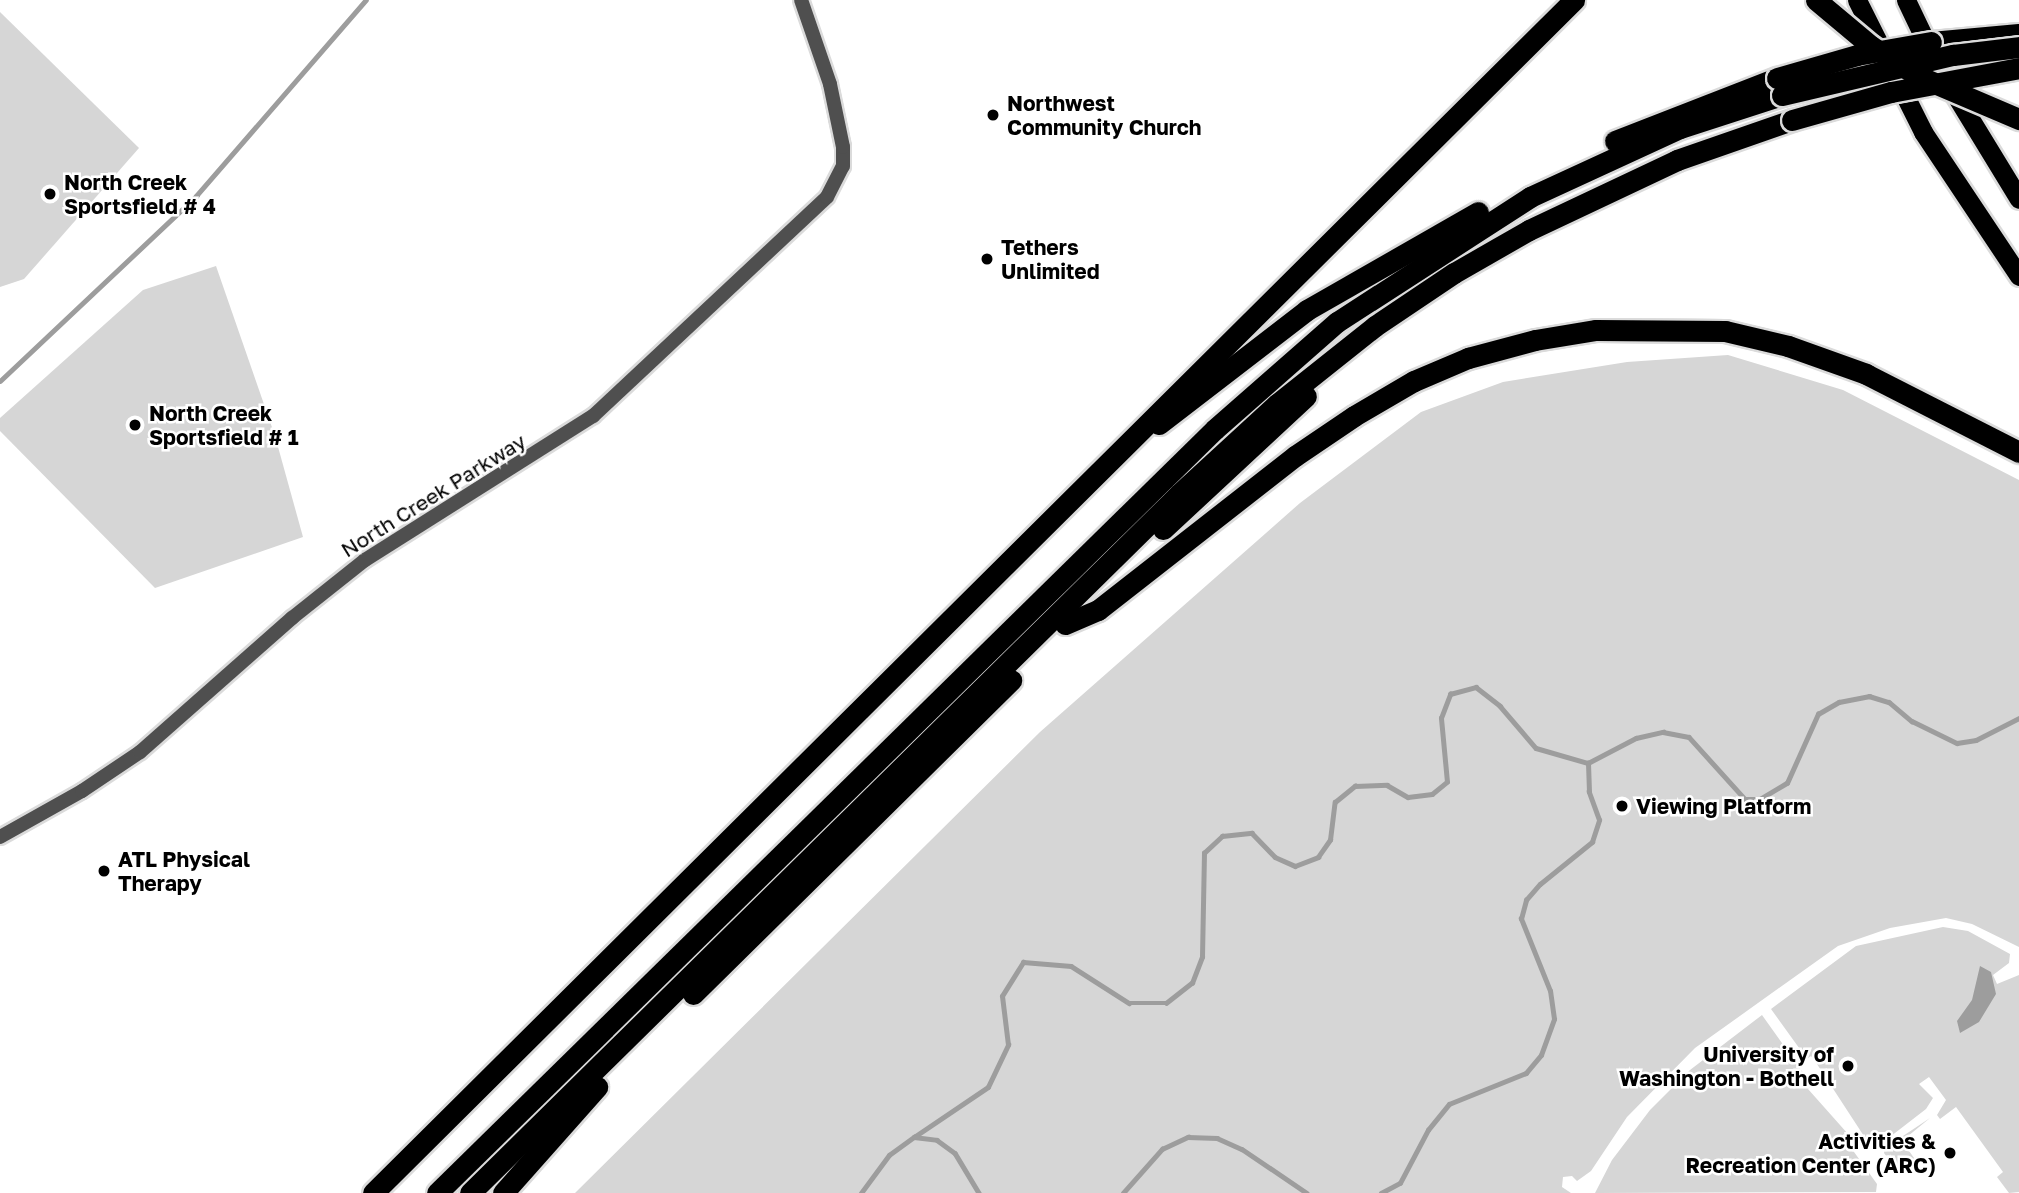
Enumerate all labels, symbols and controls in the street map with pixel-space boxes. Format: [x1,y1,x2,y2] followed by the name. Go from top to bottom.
[1007,90,1201,140] place label: Northwest Community Church
[985,107,1001,123] marker: Northwest Community Church
[64,169,216,219] place label: North Creek Sportsfield # 4
[42,186,58,202] marker: North Creek Sportsfield # 4
[1001,234,1100,284] place label: Tethers Unlimited
[979,251,995,267] marker: Tethers Unlimited
[149,400,299,450] place label: North Creek Sportsfield # 1
[127,417,143,433] marker: North Creek Sportsfield # 1
[336,428,530,562] street label: North Creek Parkway
[1636,793,1811,819] place label: Viewing Platform
[1614,798,1630,814] marker: Viewing Platform
[118,846,250,896] place label: ATL Physical Therapy
[96,863,112,879] marker: ATL Physical Therapy
[1619,1041,1834,1091] place label: University of Washington - Bothell
[1840,1058,1856,1074] marker: University of Washington - Bothell
[1686,1128,1936,1178] place label: Activities & Recreation Center (ARC)
[1942,1145,1958,1161] marker: Activities & Recreation Center (ARC)

